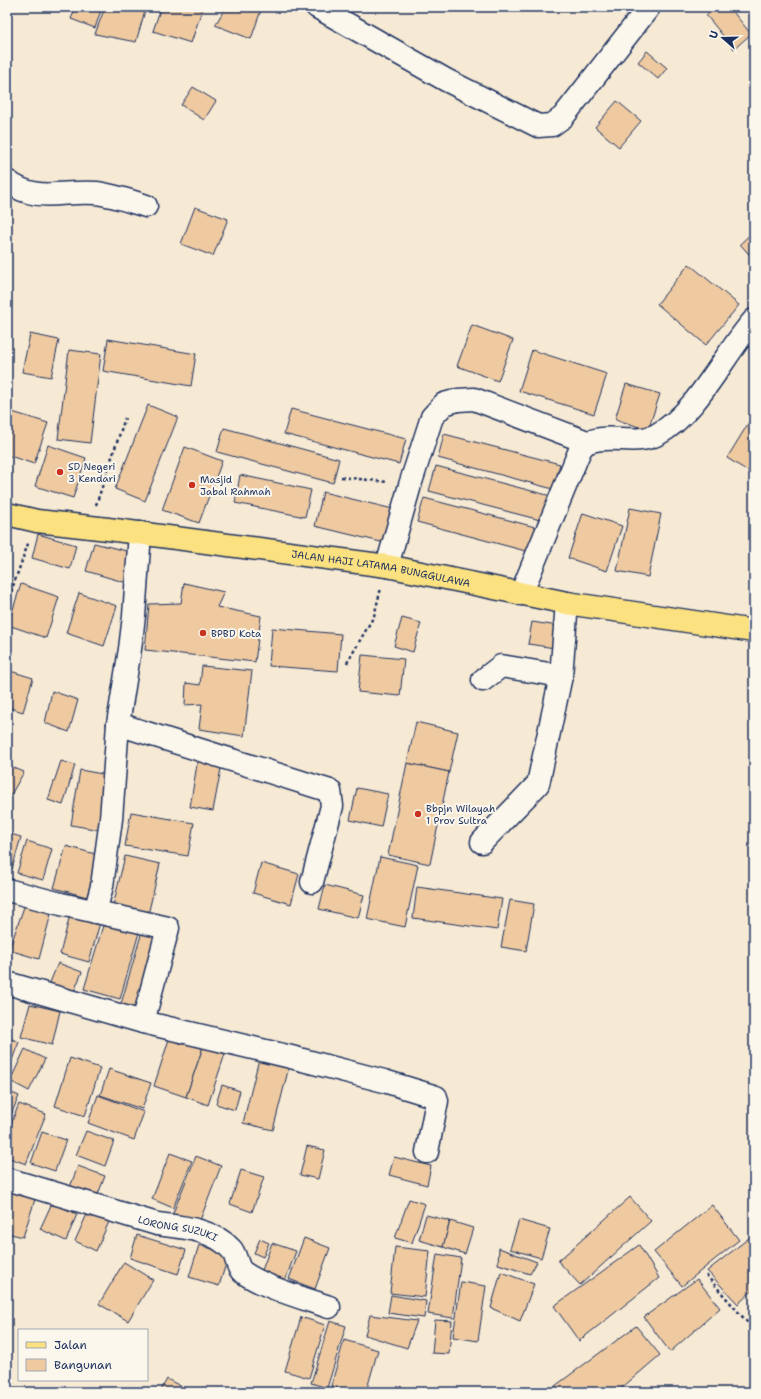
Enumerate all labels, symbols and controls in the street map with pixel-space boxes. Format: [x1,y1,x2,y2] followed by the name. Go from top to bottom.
[703,18,743,58] north arrow
[706,29,722,41] text: U
[68,460,116,485] place label: SD Negeri 3 Kendari
[55,467,65,477] marker: SD Negeri 3 Kendari
[200,473,271,498] place label: Masjid Jabal Rahmah
[187,480,197,490] marker: Masjid Jabal Rahmah
[291,547,471,590] street label: JALAN HAJI LATAMA BUNGGULAWA
[211,627,262,640] place label: BPBD Kota
[198,628,208,638] marker: BPBD Kota
[426,802,495,827] place label: Bbpjn Wilayah 1 Prov Sultra
[413,809,423,819] marker: Bbpjn Wilayah 1 Prov Sultra
[136,1213,220,1245] street label: LORONG SUZUKI
[18,1329,148,1381] legend
[54,1337,87,1353] text: Jalan
[54,1357,112,1373] text: Bangunan

